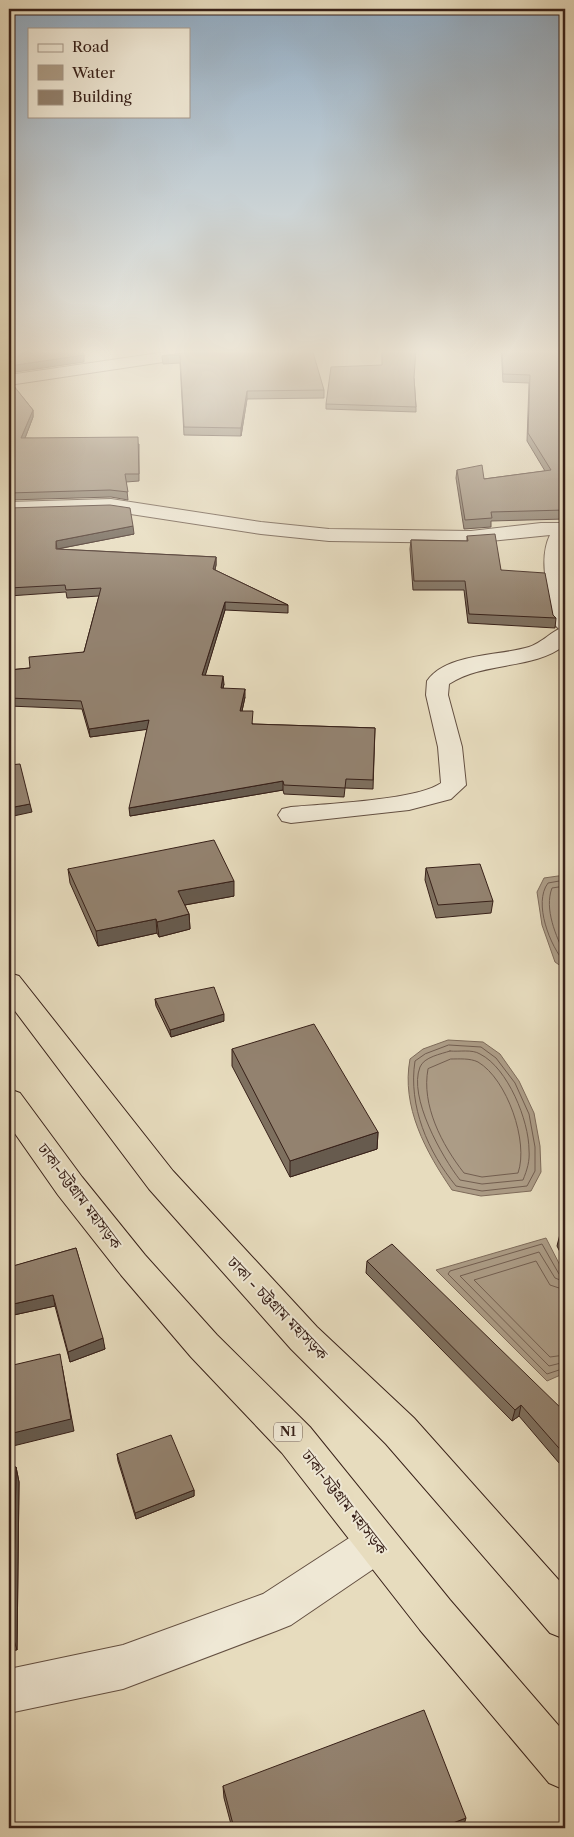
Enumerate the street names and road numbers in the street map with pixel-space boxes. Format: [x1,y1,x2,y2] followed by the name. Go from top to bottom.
[33,1138,127,1253] street label: ঢাকা-চট্টগ্রাম মহাসড়ক
[223,1251,333,1364] street label: ঢাকা - চট্টগ্রাম মহাসড়ক
[274,1422,302,1441] road number: N1
[297,1445,393,1559] street label: ঢাকা-চট্টগ্রাম মহাসড়ক

